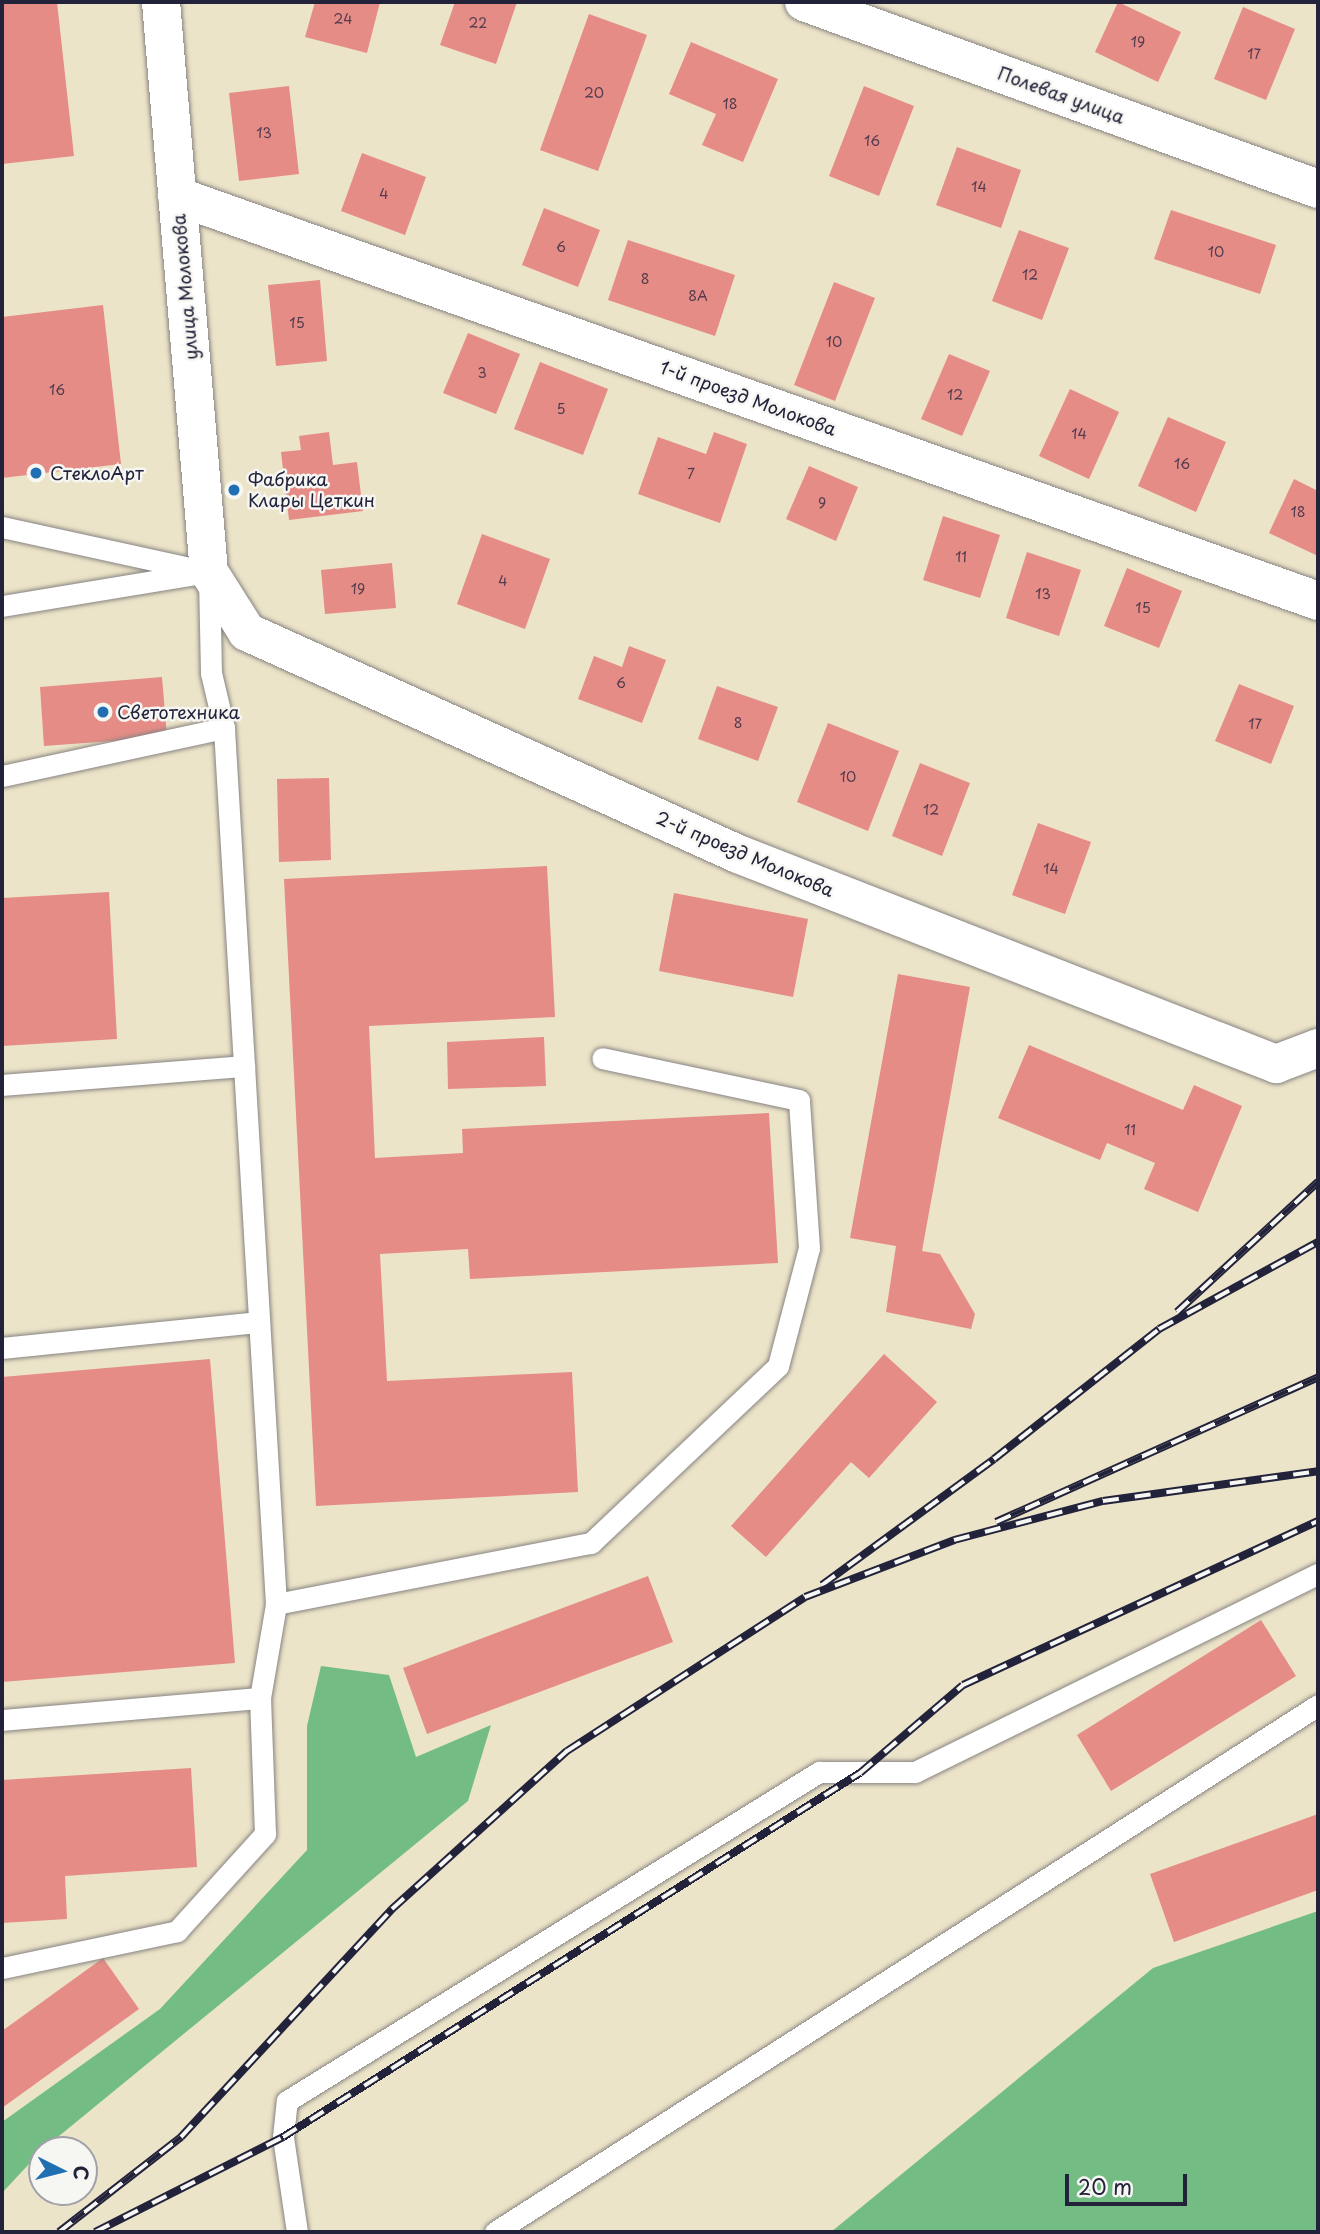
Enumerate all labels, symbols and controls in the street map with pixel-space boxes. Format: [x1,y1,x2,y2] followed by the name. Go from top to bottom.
[334,11,352,27] house number: 24
[469,15,487,31] house number: 22
[1131,34,1145,50] house number: 19
[1247,46,1261,62] house number: 17
[995,62,1127,128] street label: Полевая улица
[584,85,604,101] house number: 20
[722,96,738,112] house number: 18
[256,125,272,141] house number: 13
[864,133,880,149] house number: 16
[971,179,987,195] house number: 14
[379,186,389,202] house number: 4
[168,213,202,361] street label: улица Молокова
[556,239,566,255] house number: 6
[1208,244,1224,260] house number: 10
[1022,267,1038,283] house number: 12
[641,271,649,287] house number: 8
[688,288,708,304] house number: 8А
[289,315,305,331] house number: 15
[826,334,842,350] house number: 10
[657,356,839,440] street label: 1-й проезд Молокова
[477,365,487,381] house number: 3
[49,382,65,398] house number: 16
[947,387,963,403] house number: 12
[556,401,566,417] house number: 5
[1071,426,1087,442] house number: 14
[1174,456,1190,472] house number: 16
[50,462,144,484] place label: СтеклоАрт
[28,465,44,481] marker: СтеклоАрт
[687,466,695,482] house number: 7
[248,469,374,512] place label: Фабрика Клары Цеткин
[226,482,242,498] marker: Фабрика Клары Цеткин
[818,495,826,511] house number: 9
[1290,504,1306,520] house number: 18
[955,549,967,565] house number: 11
[498,573,508,589] house number: 4
[351,581,365,597] house number: 19
[1035,586,1051,602] house number: 13
[1135,600,1151,616] house number: 15
[616,675,626,691] house number: 6
[117,701,240,723] place label: Светотехника
[95,704,111,720] marker: Светотехника
[734,715,742,731] house number: 8
[1248,716,1262,732] house number: 17
[840,769,856,785] house number: 10
[923,802,939,818] house number: 12
[653,807,837,901] street label: 2-й проезд Молокова
[1043,861,1059,877] house number: 14
[1124,1122,1136,1138] house number: 11
[28,2136,98,2206] north arrow
[1068,2160,1190,2204] scale bar
[67,2164,97,2182] text: С
[1078,2170,1132,2202] text: 20 m

